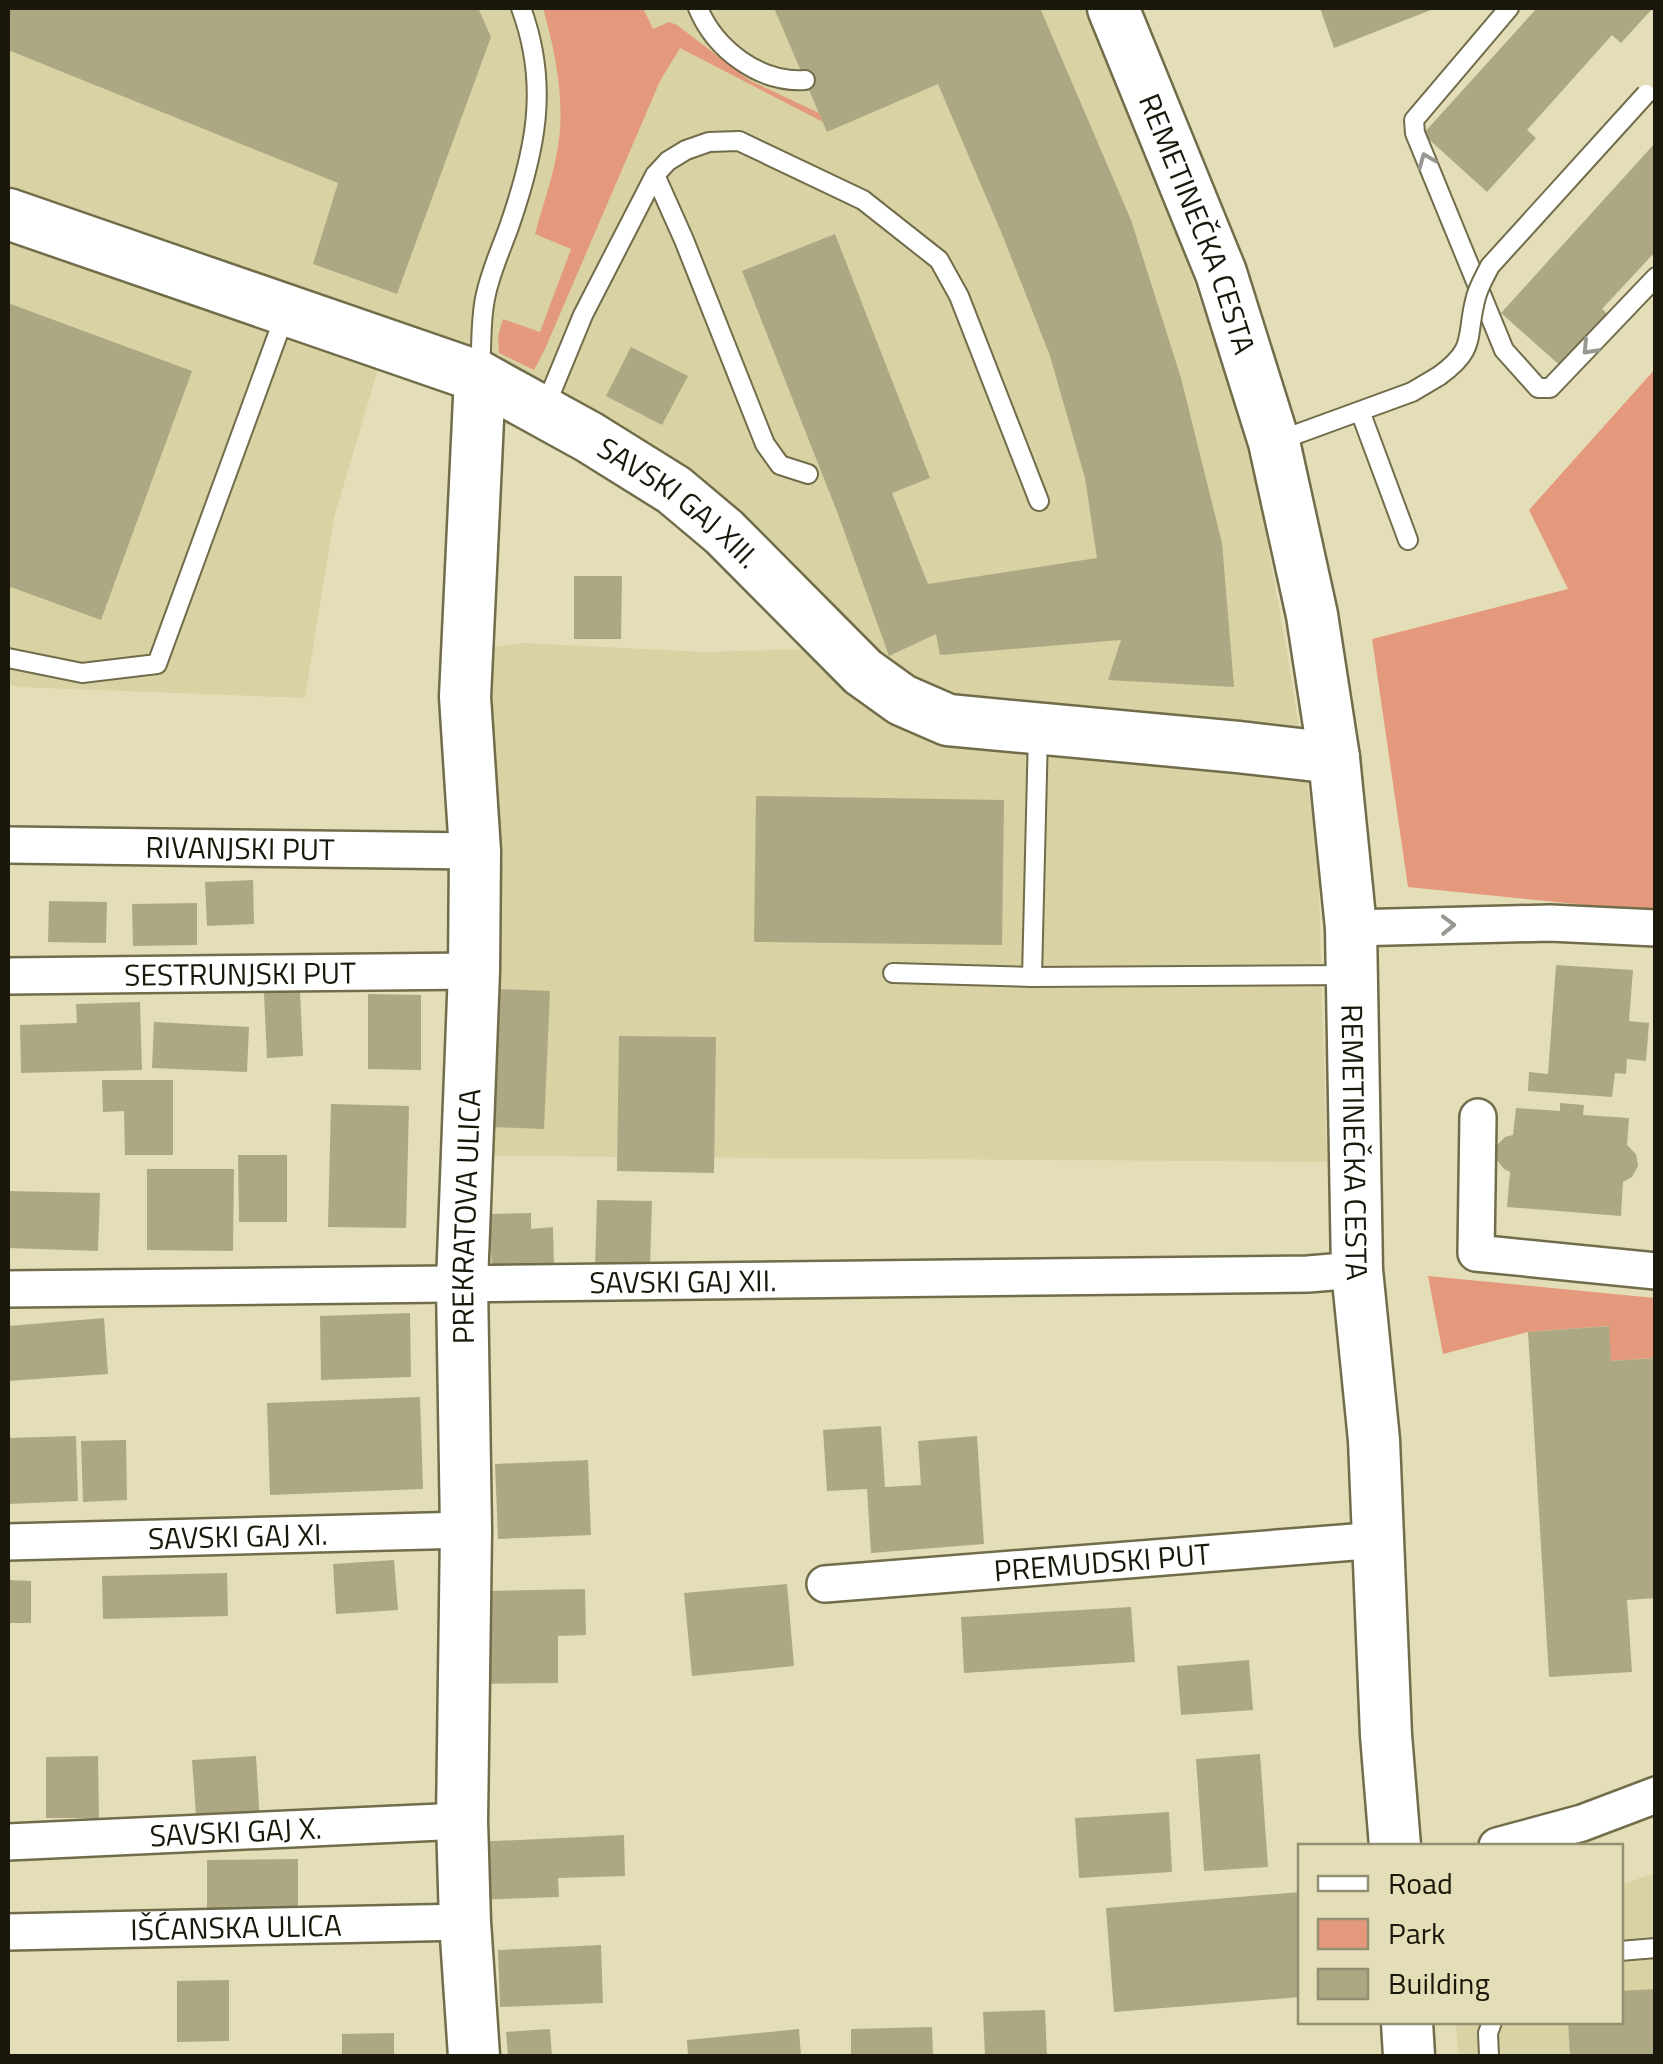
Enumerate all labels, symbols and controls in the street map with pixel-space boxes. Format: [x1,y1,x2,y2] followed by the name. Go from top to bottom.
[1127,86,1268,360] street label: REMETINEČKA CESTA
[1417,152,1437,170] one-way arrow
[1583,336,1601,354] one-way arrow
[589,425,771,579] street label: SAVSKI GAJ XIII.
[145,824,335,872] street label: RIVANJSKI PUT
[1441,915,1457,936] one-way arrow
[124,949,356,998] street label: SESTRUNJSKI PUT
[1329,1004,1381,1282] street label: REMETINEČKA CESTA
[439,1088,492,1345] street label: PREKRATOVA ULICA
[589,1257,777,1305] street label: SAVSKI GAJ XII.
[147,1511,328,1561] street label: SAVSKI GAJ XI.
[992,1530,1212,1594] street label: PREMUDSKI PUT
[149,1805,323,1858] street label: SAVSKI GAJ X.
[1298,1844,1623,2024] legend
[1388,1860,1453,1906] text: Road
[130,1902,342,1952] street label: IŠĆANSKA ULICA
[1388,1910,1445,1956] text: Park
[1388,1960,1490,2006] text: Building

